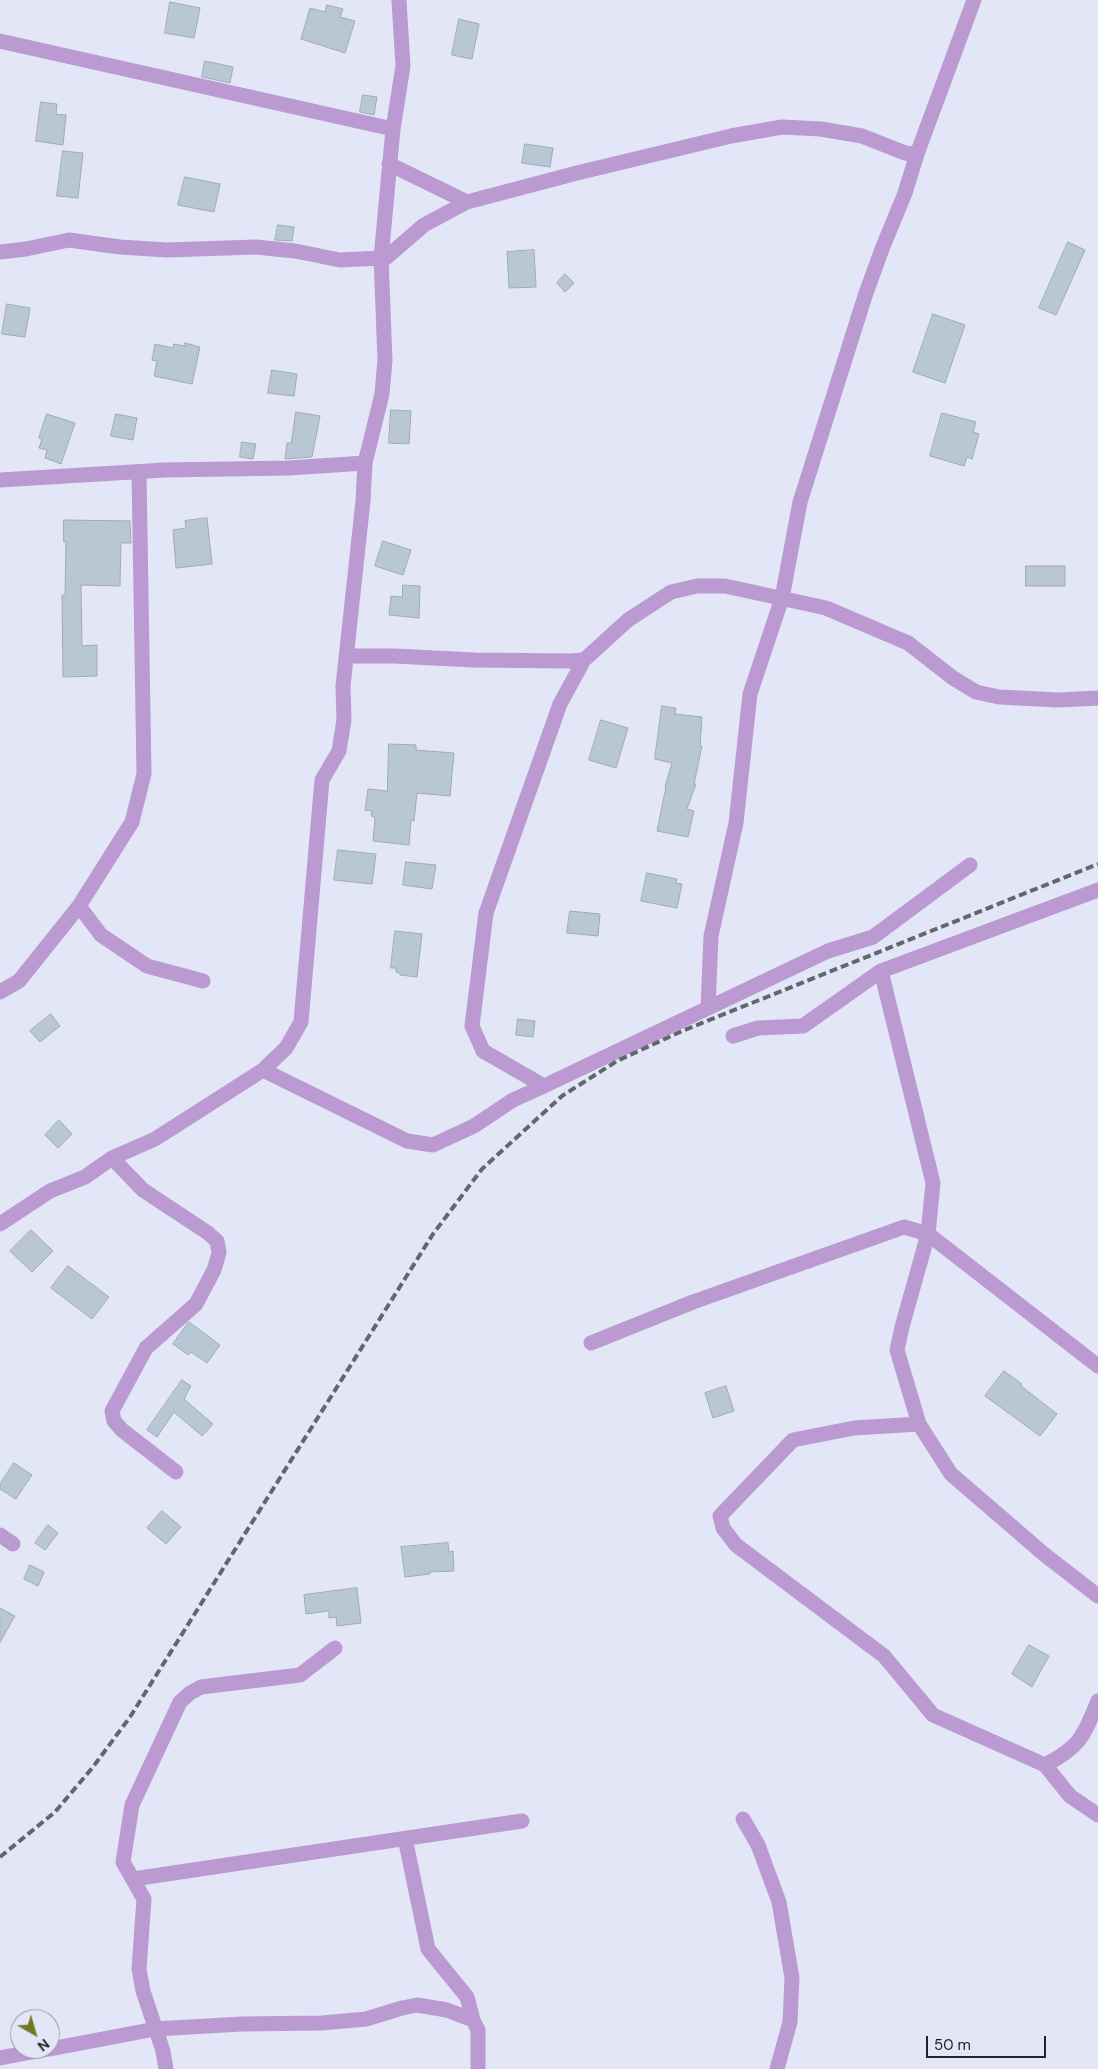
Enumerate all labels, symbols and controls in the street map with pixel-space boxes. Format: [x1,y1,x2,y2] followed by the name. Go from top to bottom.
[10,2009,60,2059] north arrow
[928,2026,1048,2058] scale bar
[34,2035,53,2055] text: N
[934,2035,971,2055] text: 50 m

